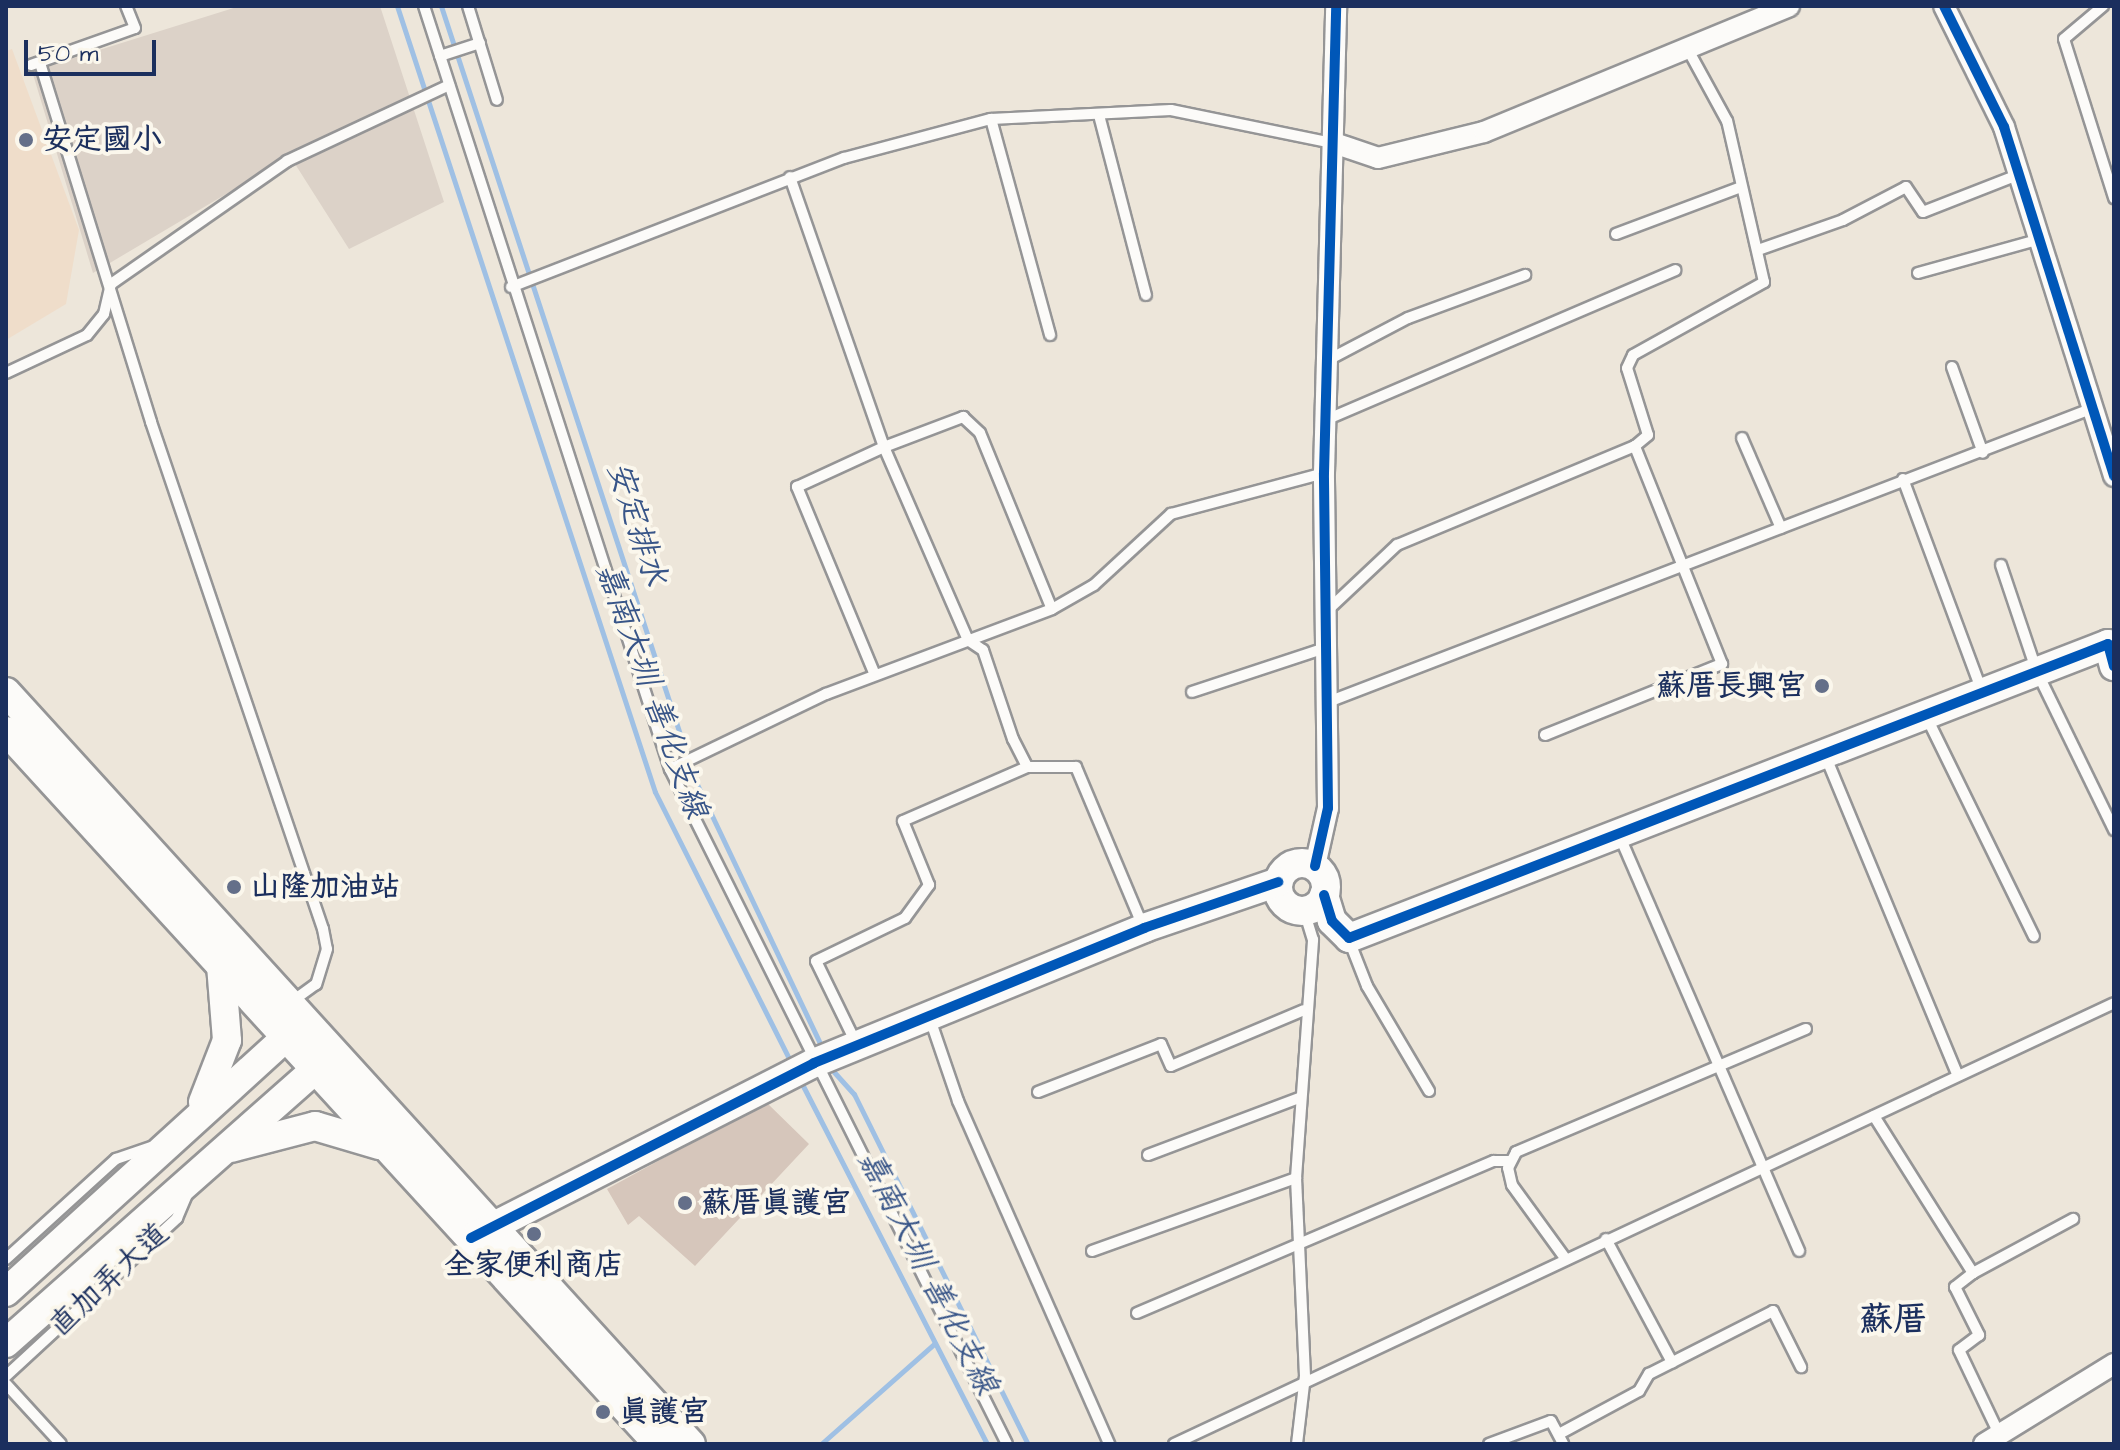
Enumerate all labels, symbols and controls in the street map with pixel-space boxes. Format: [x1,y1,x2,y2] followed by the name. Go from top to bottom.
[28,24,160,74] scale bar
[38,37,98,71] text: 50 m
[42,122,162,158] place label: 安定國小
[17,131,35,149] marker: 安定國小
[598,457,674,591] water label: 安定排水
[587,558,715,824] water label: 嘉南大圳 善化支線
[1656,668,1806,704] place label: 蘇厝長興宮
[1813,677,1831,695] marker: 蘇厝長興宮
[250,869,400,905] place label: 山隆加油站
[225,878,243,896] marker: 山隆加油站
[849,1145,1005,1401] water label: 嘉南大圳 善化支線
[701,1185,851,1221] place label: 蘇厝真護宮
[676,1194,694,1212] marker: 蘇厝真護宮
[42,1216,176,1344] street label: 直加弄大道
[525,1225,543,1243] marker: 全家便利商店
[444,1247,624,1283] place label: 全家便利商店
[1859,1301,1927,1341] district label: 蘇厝
[619,1394,709,1430] place label: 真護宮
[594,1403,612,1421] marker: 真護宮

